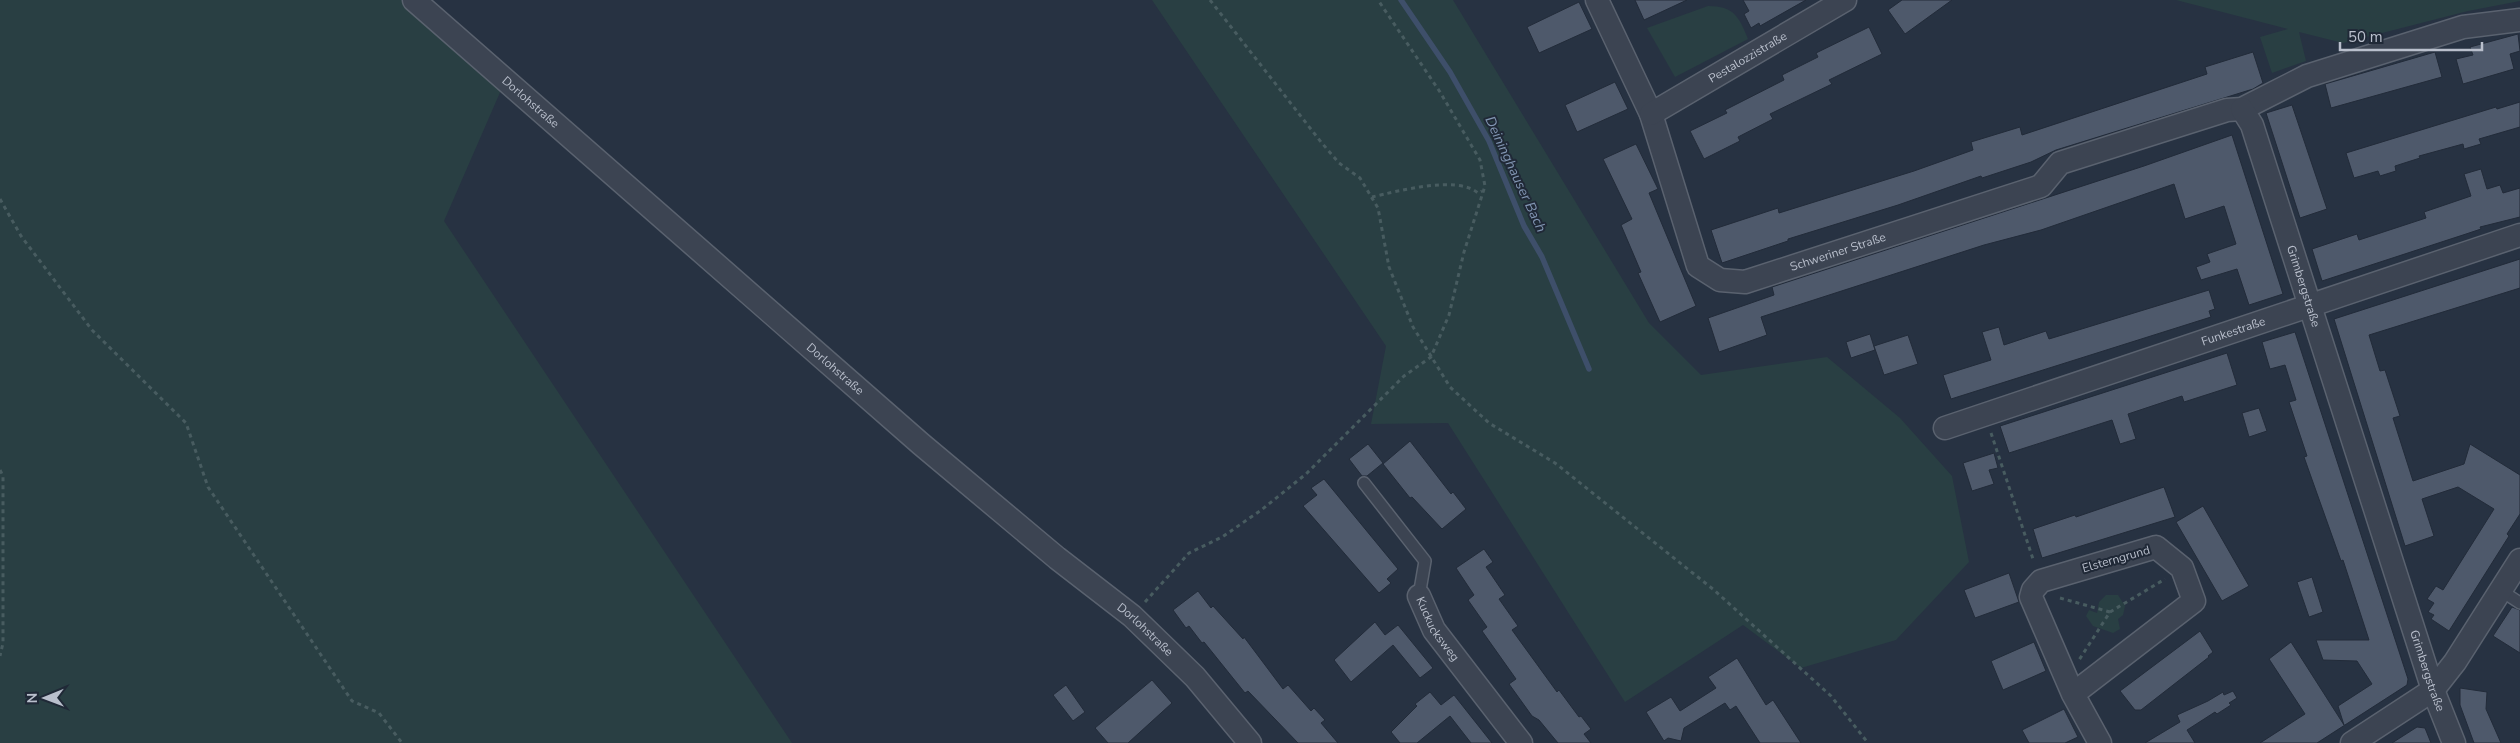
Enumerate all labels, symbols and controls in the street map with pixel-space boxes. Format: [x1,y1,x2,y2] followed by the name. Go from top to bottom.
[2340,20,2482,52] scale bar
[2348,27,2383,47] text: 50 m
[1705,28,1790,87] street label: Pestalozzistraße
[499,73,563,132] street label: Dorlohstraße
[1480,113,1551,235] water label: Deininghauser Bach
[1788,229,1888,275] street label: Schweriner Straße
[2283,243,2324,329] street label: Grimbergstraße
[2199,313,2267,349] street label: Funkestraße
[803,339,867,398] street label: Dorlohstraße
[2080,542,2152,576] street label: Elsterngrund
[1412,594,1463,664] street label: Kuckucksweg
[1114,599,1177,660] street label: Dorlohstraße
[2406,628,2449,714] street label: Grimbergstraße
[20,673,70,723] north arrow
[23,693,42,704] text: N

